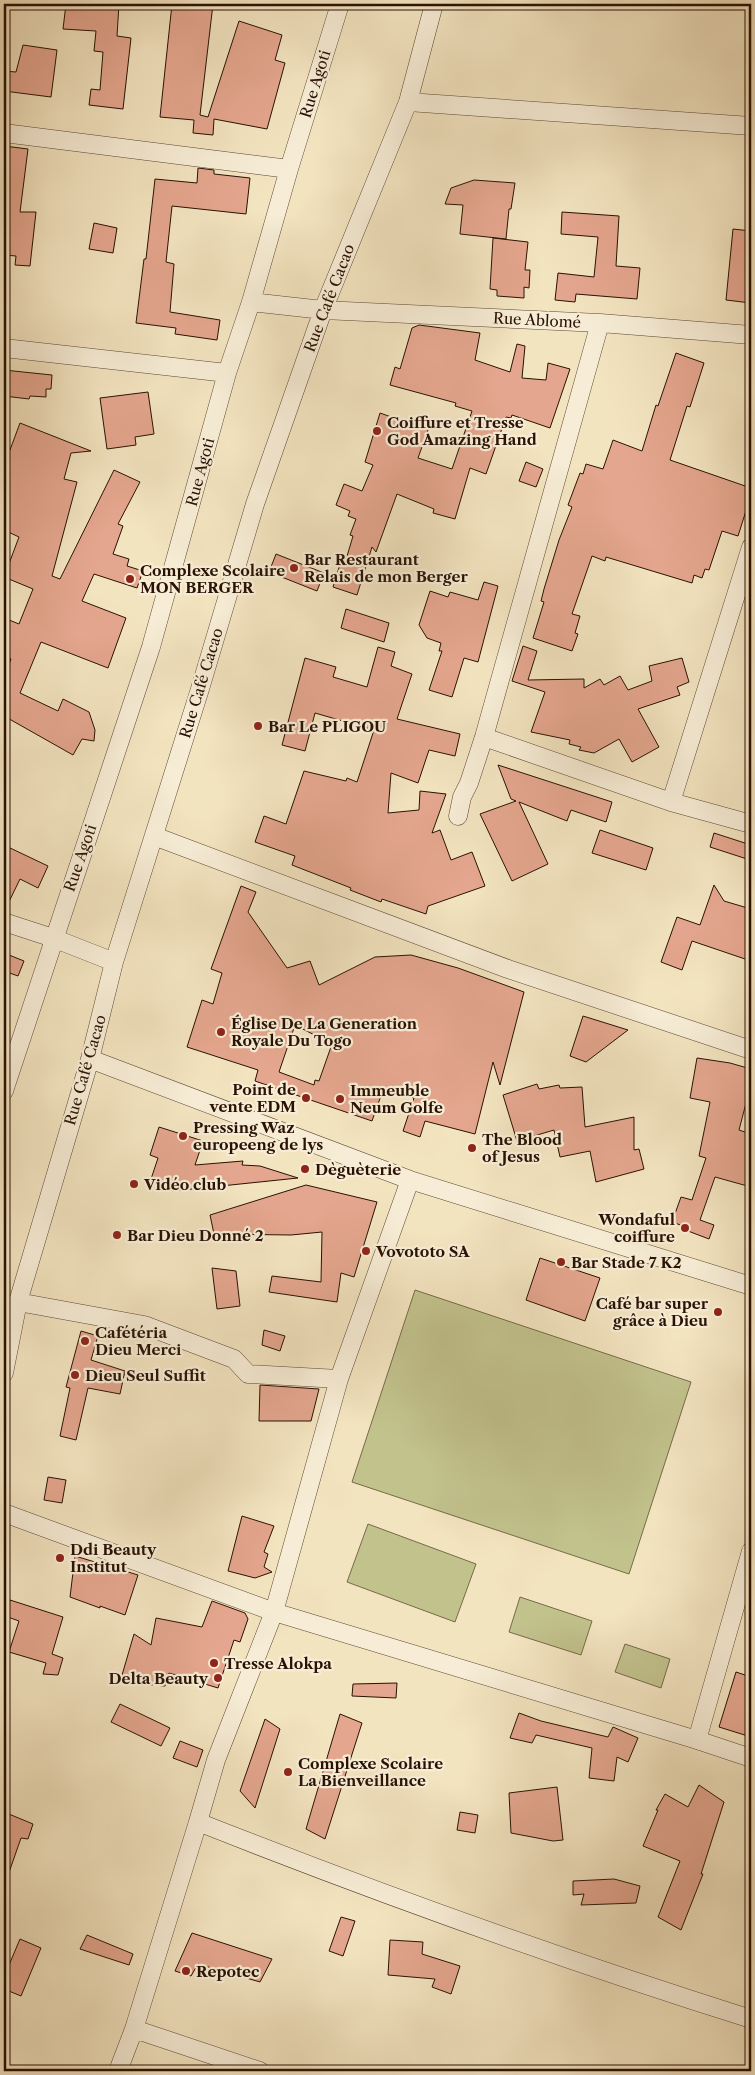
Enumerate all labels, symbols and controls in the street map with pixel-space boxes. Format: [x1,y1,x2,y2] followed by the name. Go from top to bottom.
[296,47,334,120] street label: Rue Agoti
[300,241,358,355] street label: Rue Café Cacao
[492,308,582,332] street label: Rue Ablomé
[387,413,537,449] place label: Coiffure et Tresse God Amazing Hand
[371,425,383,437] marker: Coiffure et Tresse God Amazing Hand
[182,435,218,508] street label: Rue Agoti
[304,550,469,586] place label: Bar Restaurant Relais de mon Berger
[140,561,285,597] place label: Complexe Scolaire MON BERGER
[288,562,300,574] marker: Bar Restaurant Relais de mon Berger
[124,573,136,585] marker: Complexe Scolaire MON BERGER
[175,626,227,740] street label: Rue Café Cacao
[268,717,386,736] place label: Bar Le PLIGOU
[252,720,264,732] marker: Bar Le PLIGOU
[60,821,101,894] street label: Rue Agoti
[60,1013,110,1127] street label: Rue Café Cacao
[231,1014,418,1050] place label: Église De La Generation Royale Du Togo
[215,1026,227,1038] marker: Église De La Generation Royale Du Togo
[209,1080,296,1116] place label: Point de vente EDM
[350,1081,443,1117] place label: Immeuble Neum Golfe
[300,1092,312,1104] marker: Point de vente EDM
[334,1093,346,1105] marker: Immeuble Neum Golfe
[193,1118,323,1154] place label: Pressing Waz europeeng de lys
[177,1130,189,1142] marker: Pressing Waz europeeng de lys
[482,1130,562,1166] place label: The Blood of Jesus
[466,1142,478,1154] marker: The Blood of Jesus
[315,1160,401,1179] place label: Dèguèterie
[299,1163,311,1175] marker: Dèguèterie
[143,1175,227,1194] place label: Vidéo club
[128,1178,140,1190] marker: Vidéo club
[597,1210,675,1246] place label: Wondaful coiffure
[679,1222,691,1234] marker: Wondaful coiffure
[127,1226,264,1245] place label: Bar Dieu Donné 2
[111,1229,123,1241] marker: Bar Dieu Donné 2
[375,1242,470,1261] place label: Vovototo SA
[360,1245,372,1257] marker: Vovototo SA
[571,1253,682,1272] place label: Bar Stade 7 K2
[555,1256,567,1268] marker: Bar Stade 7 K2
[596,1294,709,1330] place label: Café bar super grâce à Dieu
[712,1306,724,1318] marker: Café bar super grâce à Dieu
[95,1323,182,1359] place label: Cafétéria Dieu Merci
[79,1335,91,1347] marker: Cafétéria Dieu Merci
[85,1366,206,1385] place label: Dieu Seul Suffit
[69,1369,81,1381] marker: Dieu Seul Suffit
[70,1540,157,1576] place label: Ddi Beauty Institut
[54,1552,66,1564] marker: Ddi Beauty Institut
[224,1654,332,1673] place label: Tresse Alokpa
[208,1657,220,1669] marker: Tresse Alokpa
[108,1669,209,1688] place label: Delta Beauty
[212,1672,224,1684] marker: Delta Beauty
[298,1754,443,1790] place label: Complexe Scolaire La Bienveillance
[282,1766,294,1778] marker: Complexe Scolaire La Bienveillance
[196,1962,259,1981] place label: Repotec
[180,1965,192,1977] marker: Repotec

